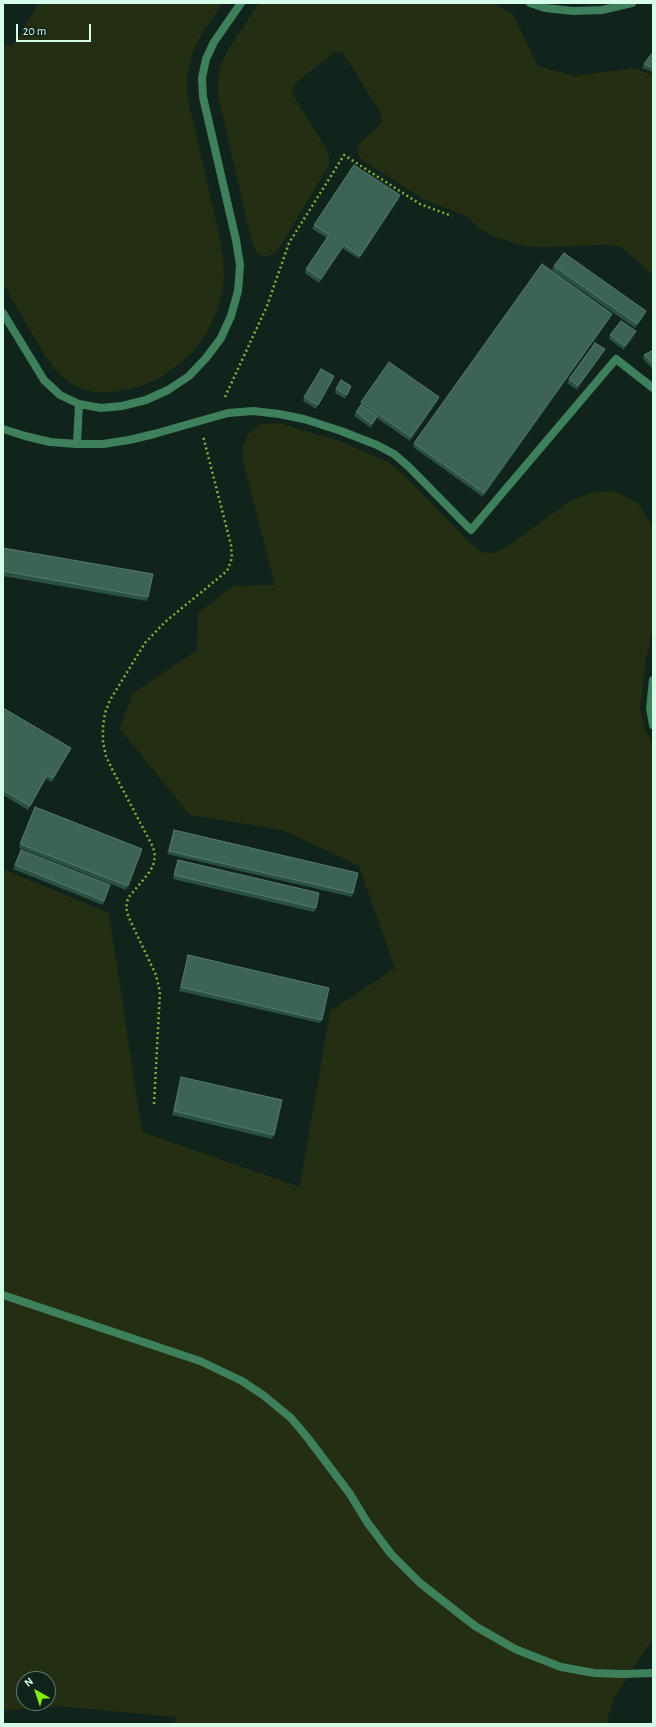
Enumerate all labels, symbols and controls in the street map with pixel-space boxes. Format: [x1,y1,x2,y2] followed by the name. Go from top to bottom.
[18,16,93,42] scale bar
[23,25,46,37] text: 20 m
[16,1671,56,1711] north arrow
[22,1675,35,1689] text: N

